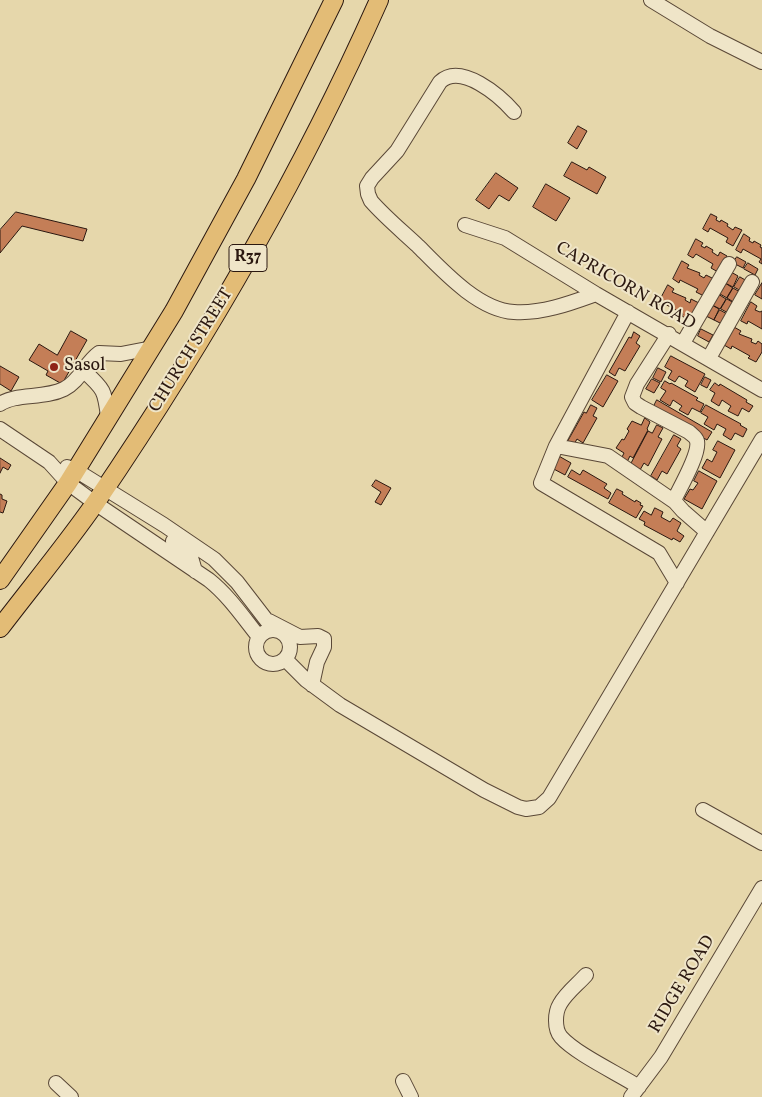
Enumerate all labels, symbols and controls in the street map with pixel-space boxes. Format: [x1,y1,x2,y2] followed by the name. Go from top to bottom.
[551,238,699,336] street label: CAPRICORN ROAD
[229,244,267,272] road number: R37
[145,285,239,417] street label: CHURCH STREET
[64,356,105,378] place label: Sasol
[48,361,60,373] marker: Sasol
[645,932,721,1038] street label: RIDGE ROAD

